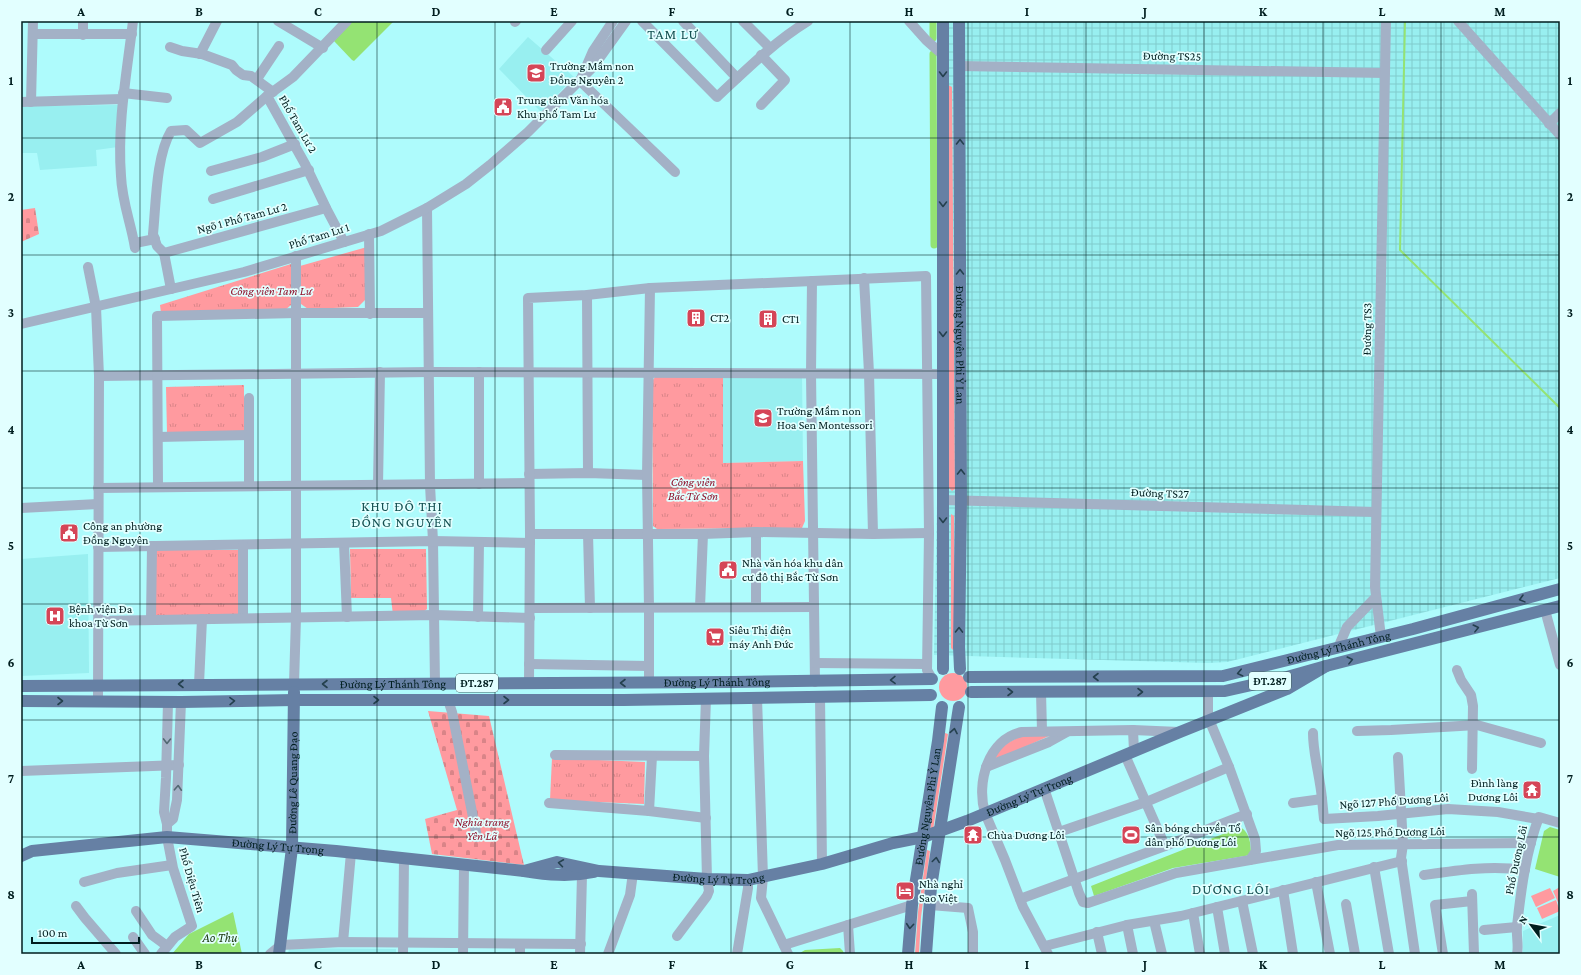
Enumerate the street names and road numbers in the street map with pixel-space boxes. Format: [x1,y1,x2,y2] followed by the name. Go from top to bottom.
[1143,48,1201,64] street label: Đường TS25
[276,93,320,156] street label: Phố Tam Lư 2
[196,199,289,237] street label: Ngõ 1 Phố Tam Lư 2
[287,220,351,252] street label: Phố Tam Lư 1
[953,286,968,405] street label: Đường Nguyên Phi Ỷ Lan
[1360,302,1374,355] street label: Đường TS3
[1131,485,1190,501] street label: Đường TS27
[1285,628,1392,667] street label: Đường Lý Thánh Tông
[1249,672,1291,690] road number: ĐT.287
[456,674,498,692] road number: ĐT.287
[664,674,770,689] street label: Đường Lý Thánh Tông
[340,677,446,691] street label: Đường Lý Thánh Tông
[285,731,300,834] street label: Đường Lê Quang Đạo
[911,746,944,866] street label: Đường Nguyên Phi Ỷ Lan
[984,771,1075,819] street label: Đường Lý Tự Trọng
[1339,790,1449,812] street label: Ngõ 127 Phố Dương Lôi
[1335,824,1445,840] street label: Ngõ 125 Phố Dương Lôi
[1502,824,1530,896] street label: Phố Dương Lôi
[231,835,325,857] street label: Đường Lý Tự Trọng
[176,846,208,915] street label: Phố Diệu Tiên
[672,869,766,887] street label: Đường Lý Tự Trọng

